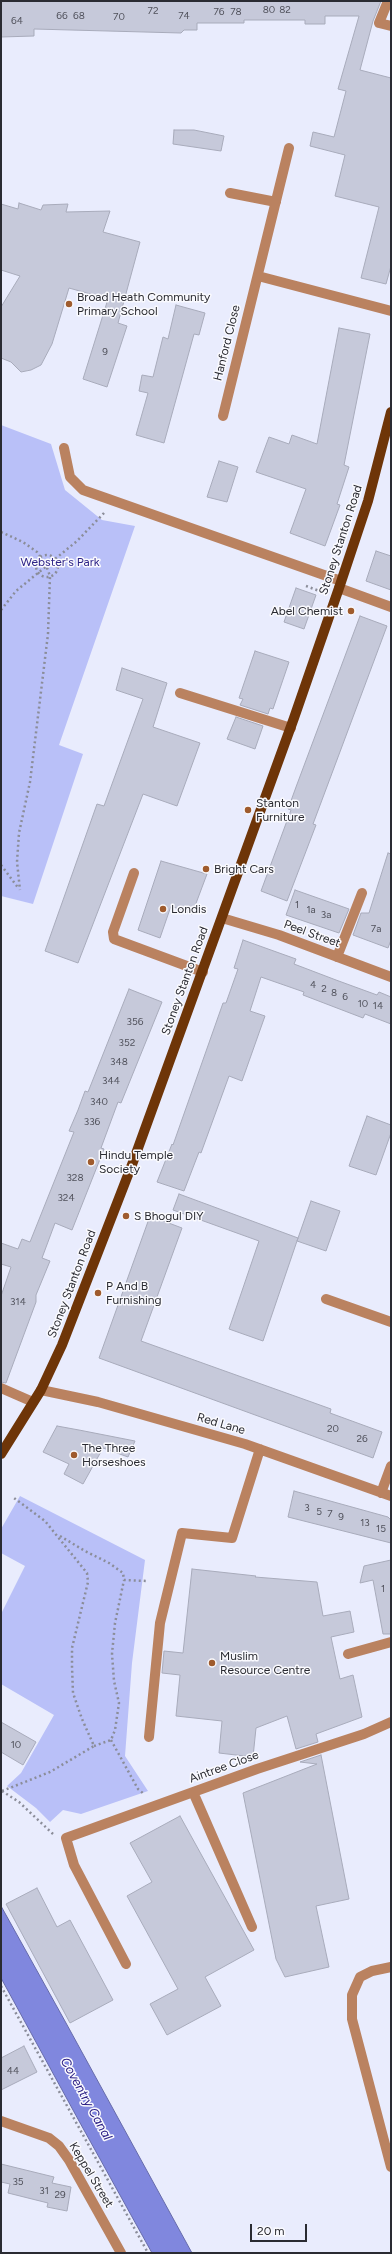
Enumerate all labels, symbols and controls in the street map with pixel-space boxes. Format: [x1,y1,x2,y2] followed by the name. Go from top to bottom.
[263,4,275,16] house number: 80
[279,4,291,16] house number: 82
[148,5,158,17] house number: 72
[213,6,225,18] house number: 76
[230,6,242,18] house number: 78
[56,10,68,22] house number: 66
[73,10,85,22] house number: 68
[178,10,190,22] house number: 74
[113,11,125,23] house number: 70
[11,15,23,27] house number: 64
[77,290,210,318] place label: Broad Heath Community Primary School
[64,299,74,309] marker: Broad Heath Community Primary School
[211,304,243,382] street label: Hanford Close
[102,346,108,358] house number: 9
[316,483,366,597] street label: Stoney Stanton Road
[20,555,100,569] park label: Webster's Park
[271,604,343,618] place label: Abel Chemist
[346,606,356,616] marker: Abel Chemist
[256,796,304,824] place label: Stanton Furniture
[243,805,253,815] marker: Stanton Furniture
[214,862,274,876] place label: Bright Cars
[201,864,211,874] marker: Bright Cars
[295,899,299,911] house number: 1
[171,902,206,916] place label: Londis
[158,904,168,914] marker: Londis
[306,904,316,916] house number: 1a
[321,909,331,921] house number: 3a
[282,917,342,951] street label: Peel Street
[371,923,381,935] house number: 7a
[159,925,211,1037] street label: Stoney Stanton Road
[310,979,316,991] house number: 4
[321,983,327,995] house number: 2
[331,987,337,999] house number: 8
[342,991,348,1003] house number: 6
[358,998,368,1010] house number: 10
[373,1000,383,1012] house number: 14
[127,1016,143,1028] house number: 356
[119,1037,135,1049] house number: 352
[110,1056,128,1068] house number: 348
[102,1075,120,1087] house number: 344
[90,1096,108,1108] house number: 340
[84,1116,100,1128] house number: 336
[99,1148,173,1176] place label: Hindu Temple Society
[86,1157,96,1167] marker: Hindu Temple Society
[66,1172,84,1184] house number: 328
[57,1192,75,1204] house number: 324
[134,1209,203,1223] place label: S Bhogul DIY
[121,1211,131,1221] marker: S Bhogul DIY
[45,1228,99,1340] street label: Stoney Stanton Road
[106,1279,161,1307] place label: P And B Furnishing
[93,1288,103,1298] marker: P And B Furnishing
[10,1296,26,1308] house number: 314
[195,1410,247,1438] street label: Red Lane
[327,1423,339,1435] house number: 20
[356,1433,368,1445] house number: 26
[82,1441,146,1469] place label: The Three Horseshoes
[69,1450,79,1460] marker: The Three Horseshoes
[304,1502,310,1514] house number: 3
[316,1506,322,1518] house number: 5
[327,1508,333,1520] house number: 7
[338,1511,344,1523] house number: 9
[360,1517,370,1529] house number: 13
[376,1523,386,1535] house number: 15
[381,1583,385,1595] house number: 1
[220,1649,310,1677] place label: Muslim Resource Centre
[207,1658,217,1668] marker: Muslim Resource Centre
[11,1739,21,1751] house number: 10
[187,1748,261,1786] street label: Aintree Close
[57,2055,115,2143] water label: Coventry Canal
[7,2065,19,2077] house number: 44
[66,2140,116,2210] street label: Keppel Street
[12,2176,24,2188] house number: 35
[39,2185,49,2197] house number: 31
[54,2189,66,2201] house number: 29
[252,2216,309,2242] scale bar
[257,2224,285,2238] text: 20 m

